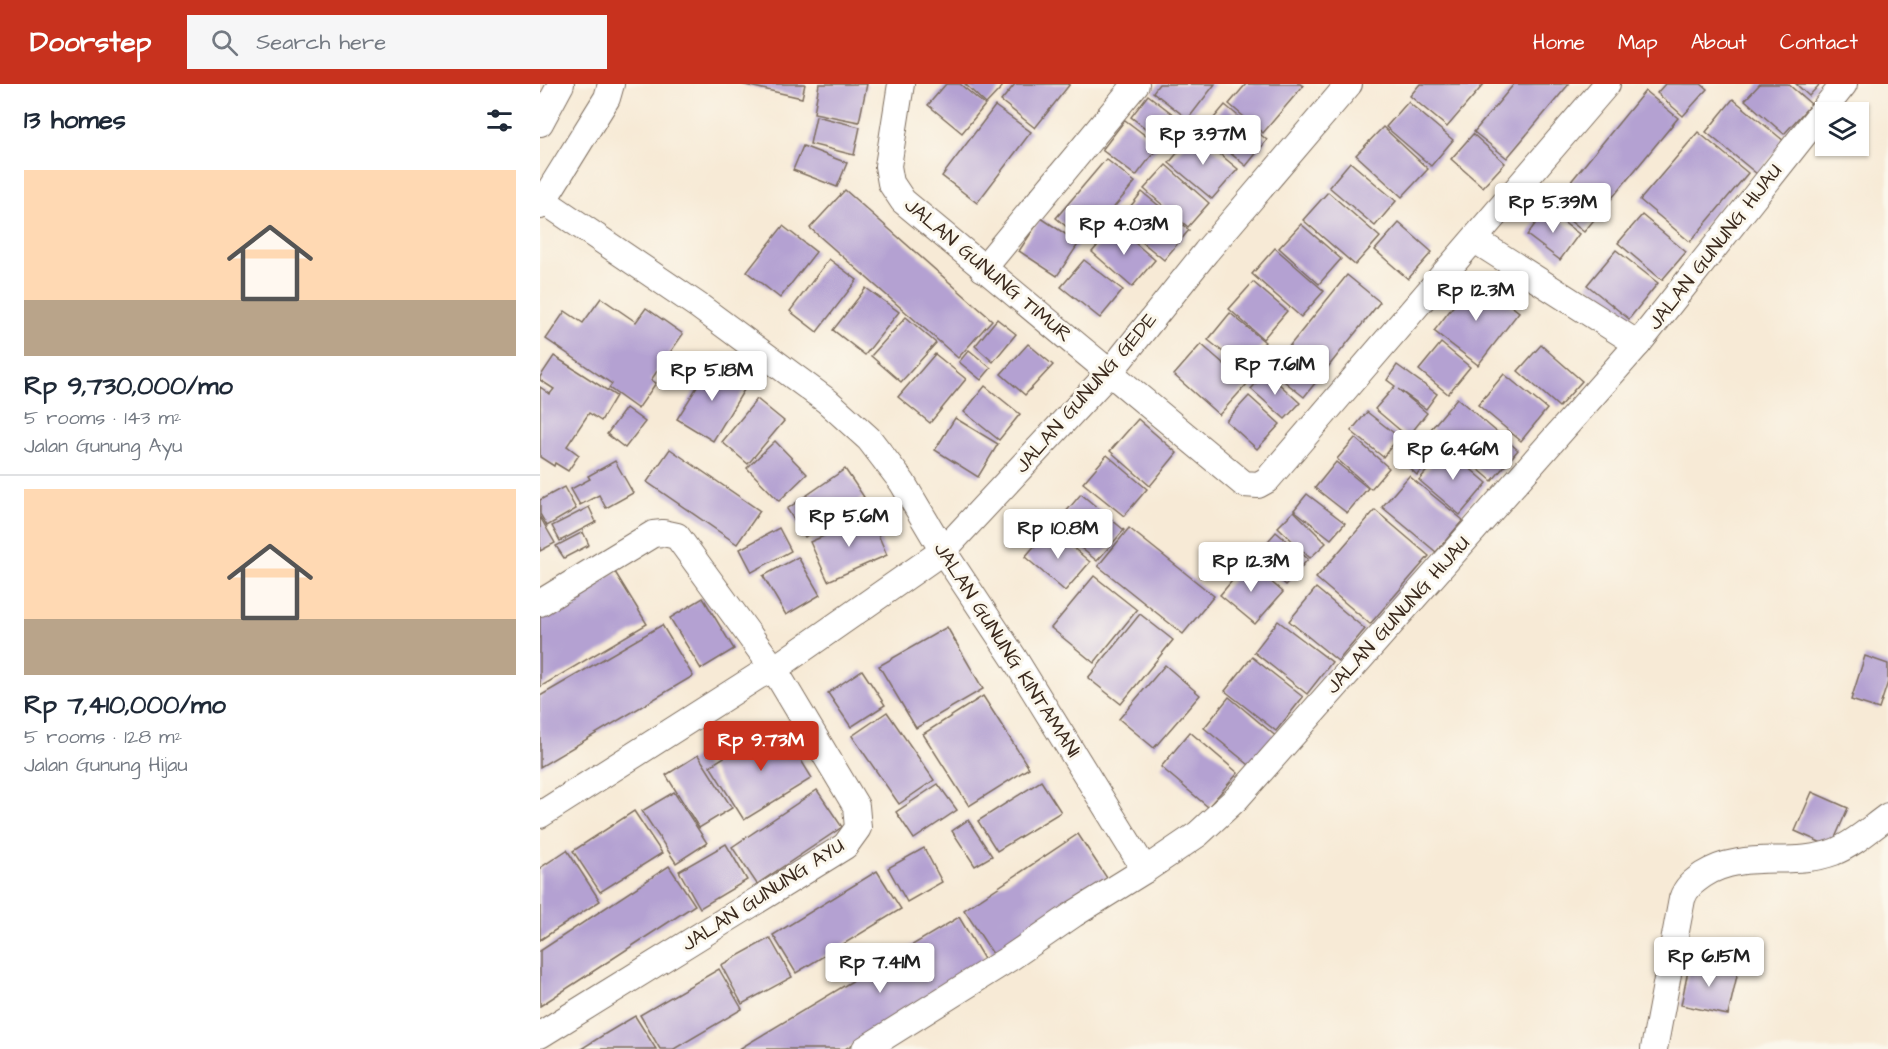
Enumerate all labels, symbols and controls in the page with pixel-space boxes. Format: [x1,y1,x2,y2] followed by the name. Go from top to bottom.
[187,15,607,69] search box
[30,23,151,62] text: Doorstep
[208,26,241,59] icon: search
[256,27,386,58] text: Search here
[1533,28,1585,57] text: Home
[1618,28,1658,57] text: Map
[1691,28,1747,57] text: About
[1780,28,1858,57] text: Contact
[24,102,126,138] text: 13 homes
[1815,102,1869,156] map controls
[1815,102,1869,156] button: layers
[483,104,516,137] icon: filters
[1141,115,1265,166] pin: Rp 3.97M
[1160,120,1246,148] text: Rp 3.97M
[1641,158,1789,336] street label: JALAN GUNUNG HIJAU
[1491,183,1615,234] pin: Rp 5.39M
[1509,188,1597,216] text: Rp 5.39M
[898,191,1078,349] street label: JALAN GUNUNG TIMUR
[1062,205,1186,256] pin: Rp 4.03M
[216,209,324,317] icon: home
[1079,210,1169,238] text: Rp 4.03M
[1414,271,1538,322] pin: Rp 12.3M
[1438,276,1514,304] text: Rp 12.3M
[1008,307,1164,479] street label: JALAN GUNUNG GEDE
[1213,345,1337,396] pin: Rp 7.61M
[1235,350,1315,378] text: Rp 7.61M
[650,351,774,402] pin: Rp 5.18M
[671,356,753,384] text: Rp 5.18M
[24,368,233,404] text: Rp 9,730,000/mo
[24,404,182,432] text: 5 rooms · 143 m²
[1391,430,1515,481] pin: Rp 6.46M
[24,432,183,460] text: Jalan Gunung Ayu
[1407,435,1499,463] text: Rp 6.46M
[794,497,904,548] pin: Rp 5.6M
[809,502,889,530] text: Rp 5.6M
[996,509,1120,560] pin: Rp 10.8M
[1018,514,1098,542] text: Rp 10.8M
[216,528,324,636] icon: home
[1319,530,1477,700] street label: JALAN GUNUNG HIJAU
[927,537,1087,763] street label: JALAN GUNUNG KINTAMANI
[1189,542,1313,593] pin: Rp 12.3M
[1213,547,1289,575] text: Rp 12.3M
[24,687,226,723] text: Rp 7,410,000/mo
[699,721,823,772] pin: Rp 9.73M
[24,723,182,751] text: 5 rooms · 128 m²
[718,726,804,754] text: Rp 9.73M
[24,751,188,779] text: Jalan Gunung Hijau
[676,832,850,958] street label: JALAN GUNUNG AYU
[1647,937,1771,988] pin: Rp 6.15M
[1668,942,1750,970] text: Rp 6.15M
[818,943,942,994] pin: Rp 7.41M
[839,948,921,976] text: Rp 7.41M

